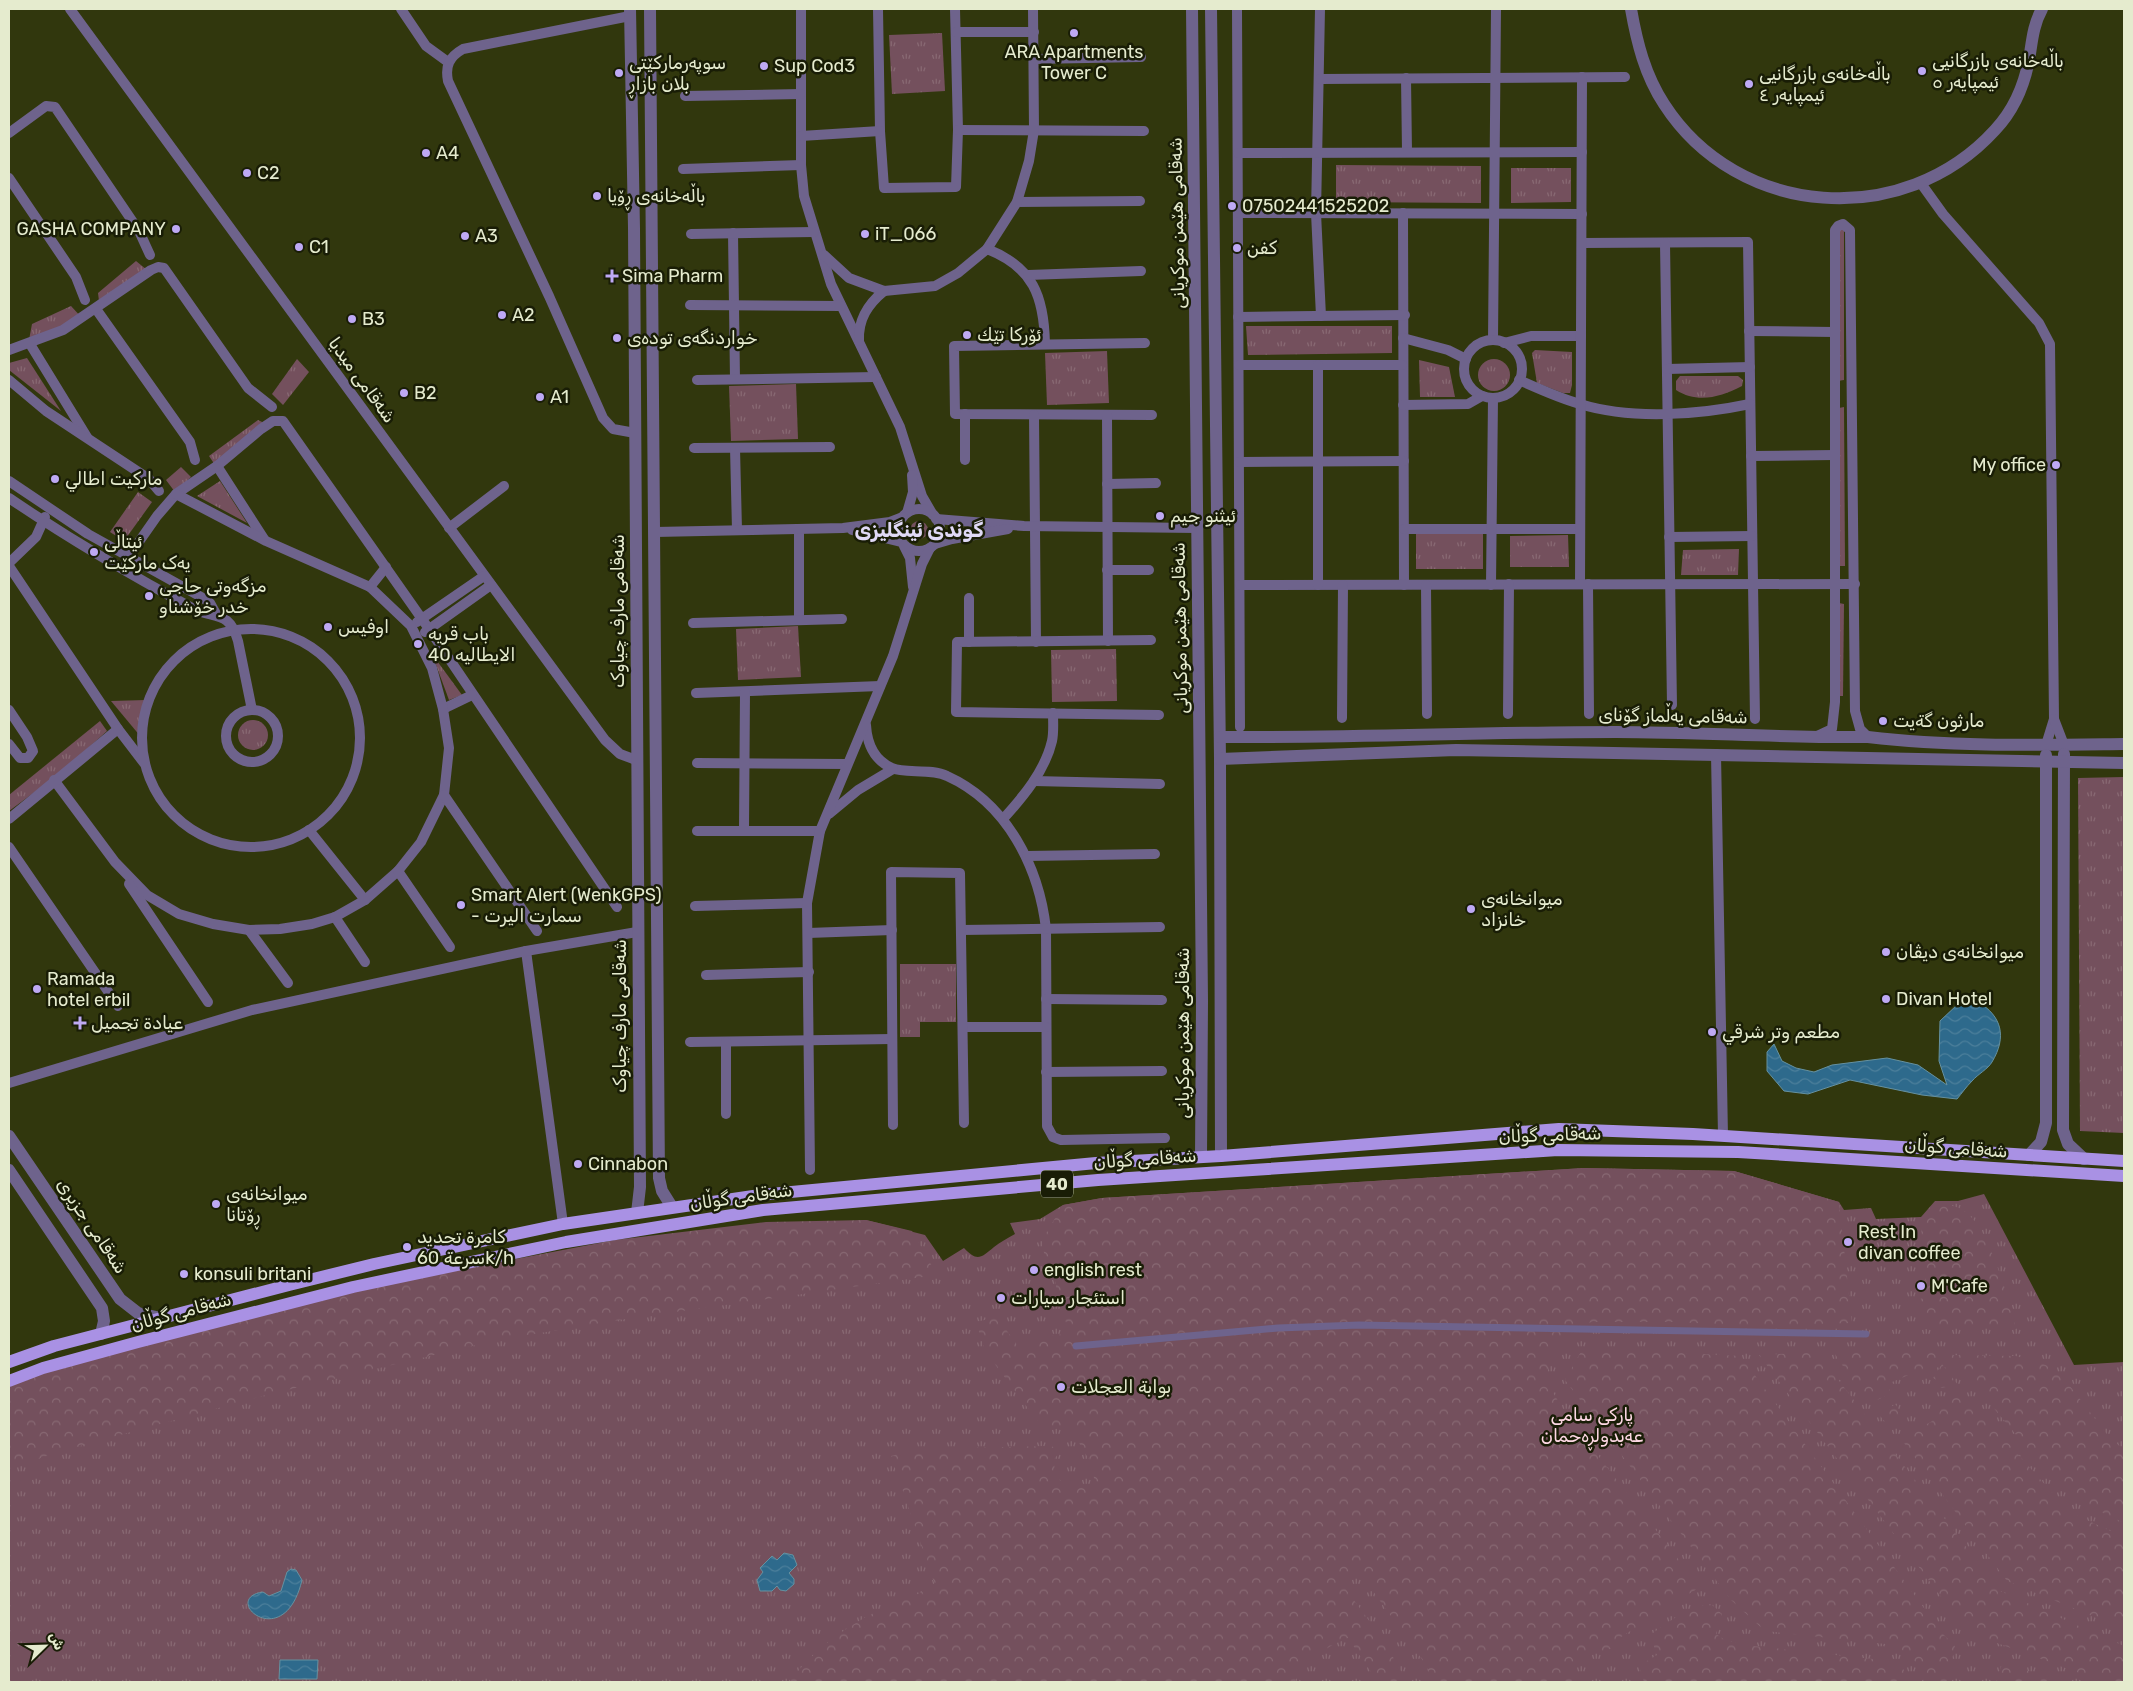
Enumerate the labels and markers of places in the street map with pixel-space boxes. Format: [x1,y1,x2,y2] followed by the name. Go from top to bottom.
[1068,27,1080,39] marker: ARA Apartments Tower C
[1004,41,1144,84] place label: ARA Apartments Tower C
[1932,48,2064,94] place label: باڵەخانەی بازرگانیی ئیمپایەر ٥
[628,52,726,99] place label: سوپەرمارکێتی بلان بازاڕ
[774,55,855,77] place label: Sup Cod3
[758,60,770,72] marker: Sup Cod3
[1759,61,1891,107] place label: باڵەخانەی بازرگانیی ئیمپایەر ٤
[1916,65,1928,77] marker: باڵەخانەی بازرگانیی ئیمپایەر ٥
[613,67,625,79] marker: سوپەرمارکێتی بلان بازاڕ
[1743,78,1755,90] marker: باڵەخانەی بازرگانیی ئیمپایەر ٤
[436,142,459,164] place label: A4
[420,147,432,159] marker: A4
[257,162,280,184] place label: C2
[241,167,253,179] marker: C2
[607,183,706,211] place label: باڵەخانەی ڕۆیا
[591,190,603,202] marker: باڵەخانەی ڕۆیا
[1242,195,1389,217] place label: 07502441525202
[1226,200,1238,212] marker: 07502441525202
[17,218,166,240] place label: GASHA COMPANY
[170,223,182,235] marker: GASHA COMPANY
[875,223,936,245] place label: iT_066
[475,225,498,247] place label: A3
[859,228,871,240] marker: iT_066
[459,230,471,242] marker: A3
[309,236,329,258] place label: C1
[1247,237,1277,259] place label: كفن
[293,241,305,253] marker: C1
[1231,242,1243,254] marker: كفن
[622,265,723,287] place label: Sima Pharm
[606,270,618,282] marker: Sima Pharm
[512,304,535,326] place label: A2
[362,308,385,330] place label: B3
[496,309,508,321] marker: A2
[346,313,358,325] marker: B3
[977,324,1042,346] place label: ئۆركا تێك
[627,327,758,349] place label: خواردنگەی تودەی
[961,329,973,341] marker: ئۆركا تێك
[611,332,623,344] marker: خواردنگەی تودەی
[414,382,437,404] place label: B2
[550,386,569,408] place label: A1
[398,387,410,399] marker: B2
[534,391,546,403] marker: A1
[1972,454,2046,476] place label: My office
[2050,459,2062,471] marker: My office
[65,468,162,492] place label: ماركيت اطالي
[49,473,61,485] marker: ماركيت اطالي
[1170,505,1236,528] place label: ئيثنو جيم
[1154,510,1166,522] marker: ئيثنو جيم
[104,529,191,574] place label: ئیتاڵی یەک مارکێت
[88,546,100,558] marker: ئیتاڵی یەک مارکێت
[159,575,266,618] place label: مزگه‌وتی حاجی خدر خۆشناو
[143,590,155,602] marker: مزگه‌وتی حاجی خدر خۆشناو
[338,616,389,638] place label: اوفيس
[322,621,334,633] marker: اوفيس
[428,623,515,666] place label: باب قريه الايطاليه 40
[412,638,424,650] marker: باب قريه الايطاليه 40
[1893,710,1984,732] place label: مارثون گةيت
[1877,715,1889,727] marker: مارثون گةيت
[471,884,662,927] place label: Smart Alert (WenkGPS) - سمارت اليرت
[1481,888,1563,931] place label: میوانخانەی خانزاد
[455,899,467,911] marker: Smart Alert (WenkGPS) - سمارت اليرت
[1465,903,1477,915] marker: میوانخانەی خانزاد
[1896,941,2024,963] place label: میوانخانەی دیڤان
[1880,946,1892,958] marker: میوانخانەی دیڤان
[47,968,130,1011] place label: Ramada hotel erbil
[31,983,43,995] marker: Ramada hotel erbil
[1896,988,1992,1010] place label: Divan Hotel
[1880,993,1892,1005] marker: Divan Hotel
[91,1012,183,1034] place label: عيادة تجميل
[73,1016,87,1030] marker: عيادة تجميل
[1722,1021,1840,1045] place label: مطعم وتر شرقي
[1706,1026,1718,1038] marker: مطعم وتر شرقي
[588,1153,668,1175] place label: Cinnabon
[572,1158,584,1170] marker: Cinnabon
[226,1183,308,1230] place label: میوانخانەی ڕۆتانا
[210,1198,222,1210] marker: میوانخانەی ڕۆتانا
[1858,1221,1961,1264] place label: Rest In divan coffee
[417,1226,514,1269] place label: كامرة تحديد سرعة 60k/h
[1842,1236,1854,1248] marker: Rest In divan coffee
[401,1241,413,1253] marker: كامرة تحديد سرعة 60k/h
[1044,1259,1142,1281] place label: english rest
[194,1263,311,1285] place label: konsuli britani
[1028,1264,1040,1276] marker: english rest
[178,1268,190,1280] marker: konsuli britani
[1931,1275,1988,1297] place label: M'Cafe
[1915,1280,1927,1292] marker: M'Cafe
[1011,1287,1125,1309] place label: استئجار سيارات
[995,1292,1007,1304] marker: استئجار سيارات
[1071,1376,1171,1398] place label: بوابة العجلات
[1055,1381,1067,1393] marker: بوابة العجلات

